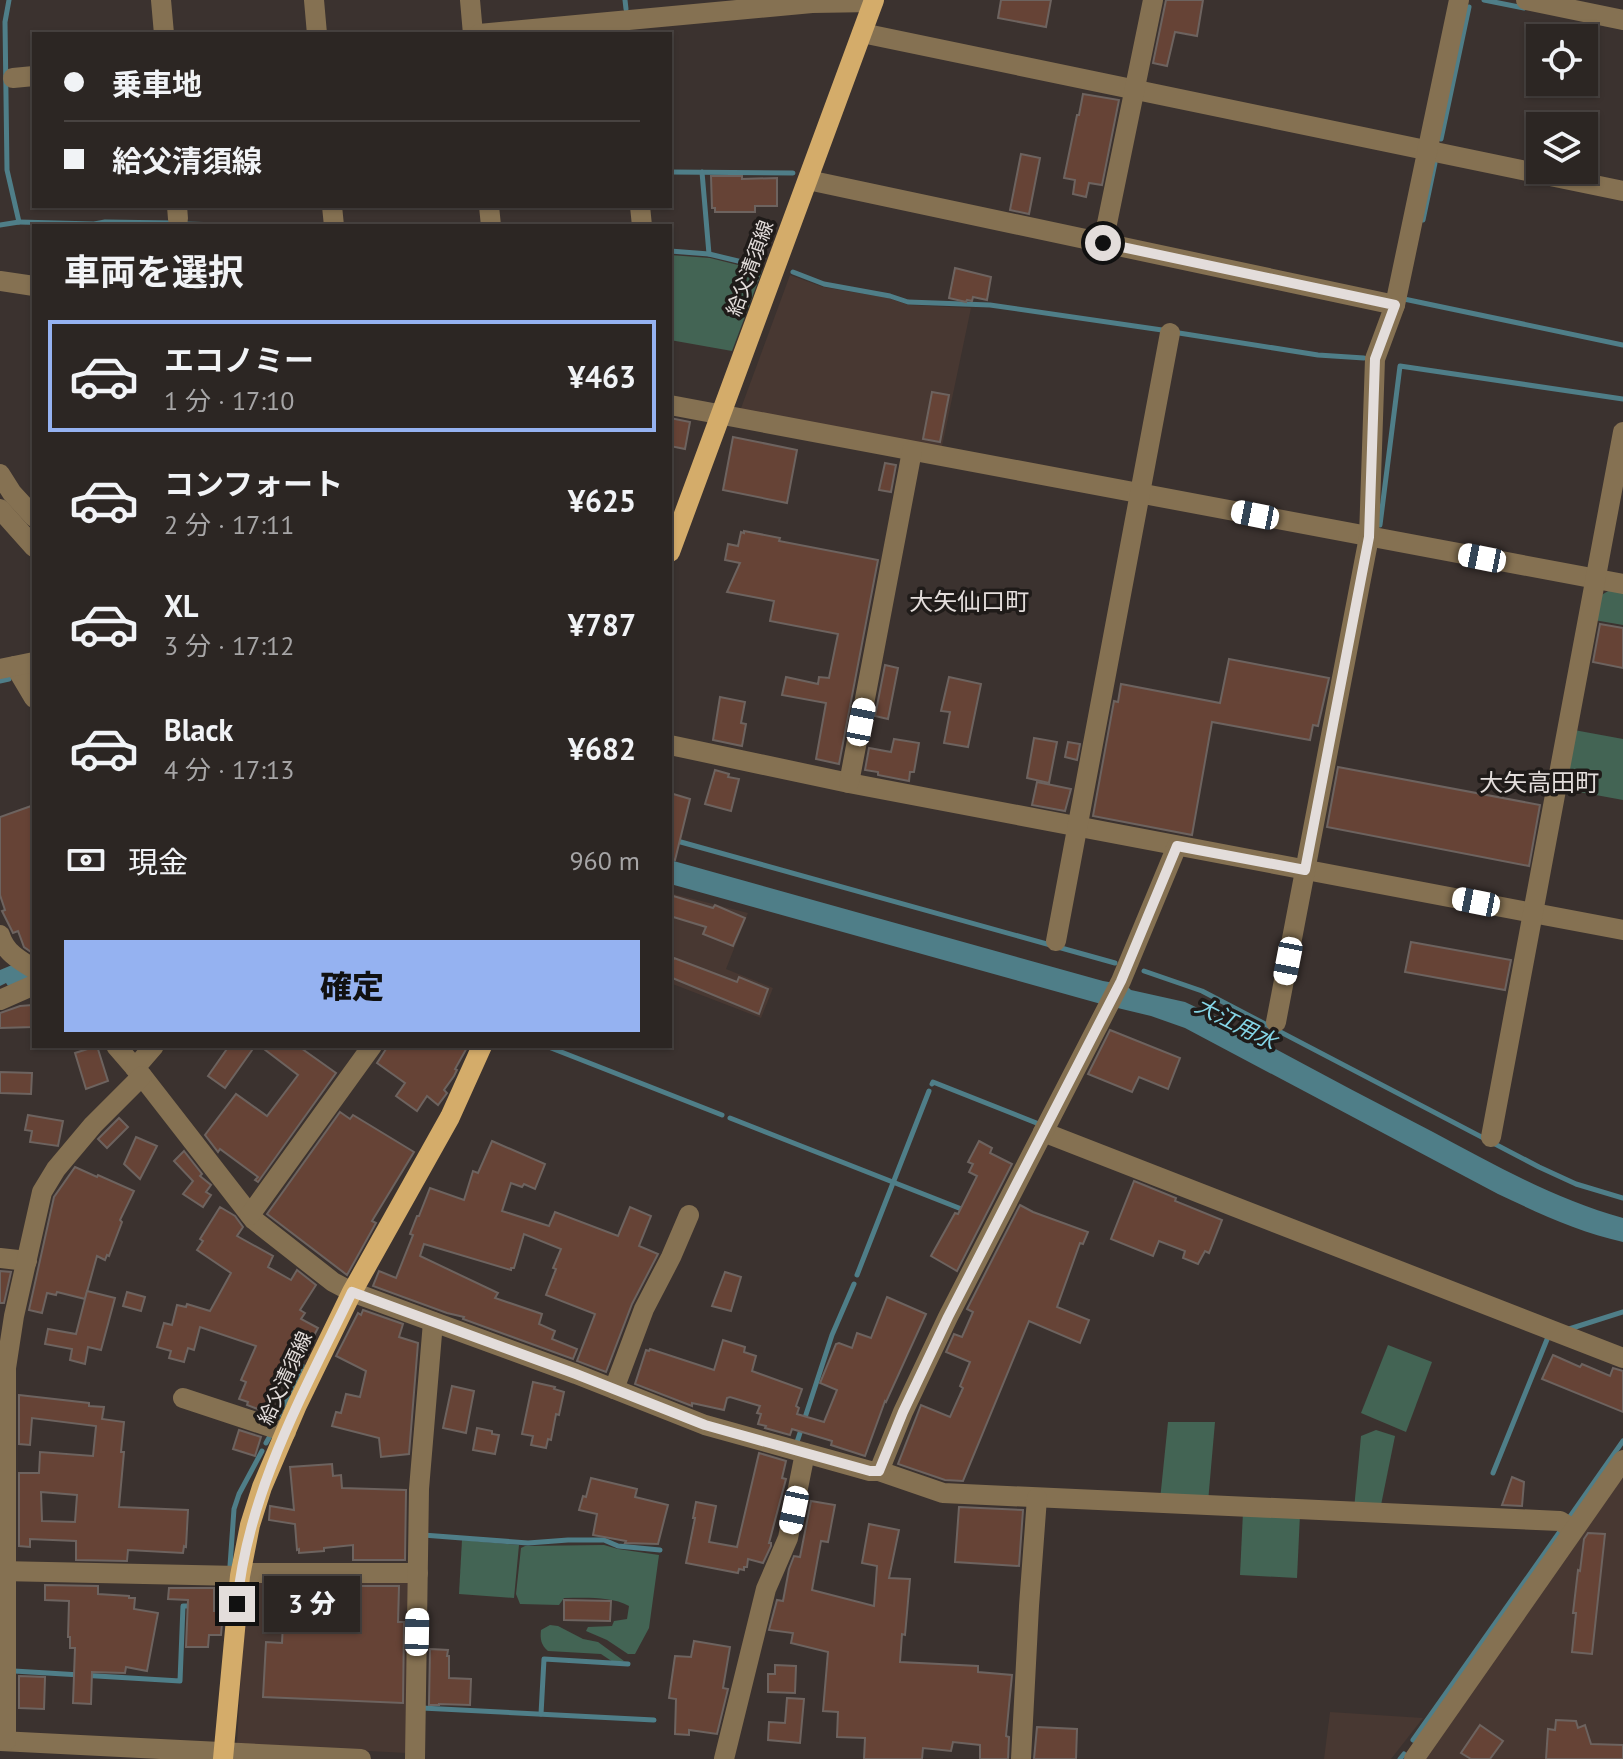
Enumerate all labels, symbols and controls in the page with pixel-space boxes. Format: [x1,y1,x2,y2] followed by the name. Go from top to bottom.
[1526,24,1598,184] map controls
[1526,24,1598,96] button: locate
[112,64,202,103] text: 乗車地
[1526,112,1598,184] button: layers
[112,141,262,180] text: 給父清須線
[721,217,779,319] street label: 給父清須線
[1085,225,1121,261] route start
[64,248,244,295] text: 車両を選択
[68,340,140,412] icon: car
[164,340,314,379] text: エコノミー
[568,357,636,396] text: ¥463
[164,384,294,417] text: 1 分 · 17:10
[68,464,140,536] icon: car
[164,464,343,503] text: コンフォート
[568,481,636,520] text: ¥625
[1229,499,1281,531] car
[164,508,294,541] text: 2 分 · 17:11
[1456,542,1508,574] car
[164,586,198,625] text: XL
[909,586,1029,617] district label: 大矢仙口町
[68,588,140,660] icon: car
[568,605,636,644] text: ¥787
[164,629,294,662] text: 3 分 · 17:12
[845,696,877,748] car
[164,710,233,749] text: Black
[68,712,140,784] icon: car
[568,729,636,768] text: ¥682
[164,753,294,786] text: 4 分 · 17:13
[1479,767,1599,798] district label: 大矢高田町
[64,838,108,882] icon: cash
[128,842,188,881] text: 現金
[569,844,640,877] text: 960 m
[1450,886,1502,918] car
[1272,935,1304,987] car
[64,940,640,1032] button: 確定
[1190,991,1283,1056] water label: 大江用水
[252,1327,318,1429] street label: 給父清須線
[777,1484,811,1536] car
[265,1576,361,1632] callout: 3 分
[219,1586,255,1622] route end
[288,1587,336,1620] text: 3 分
[405,1608,429,1656] car

